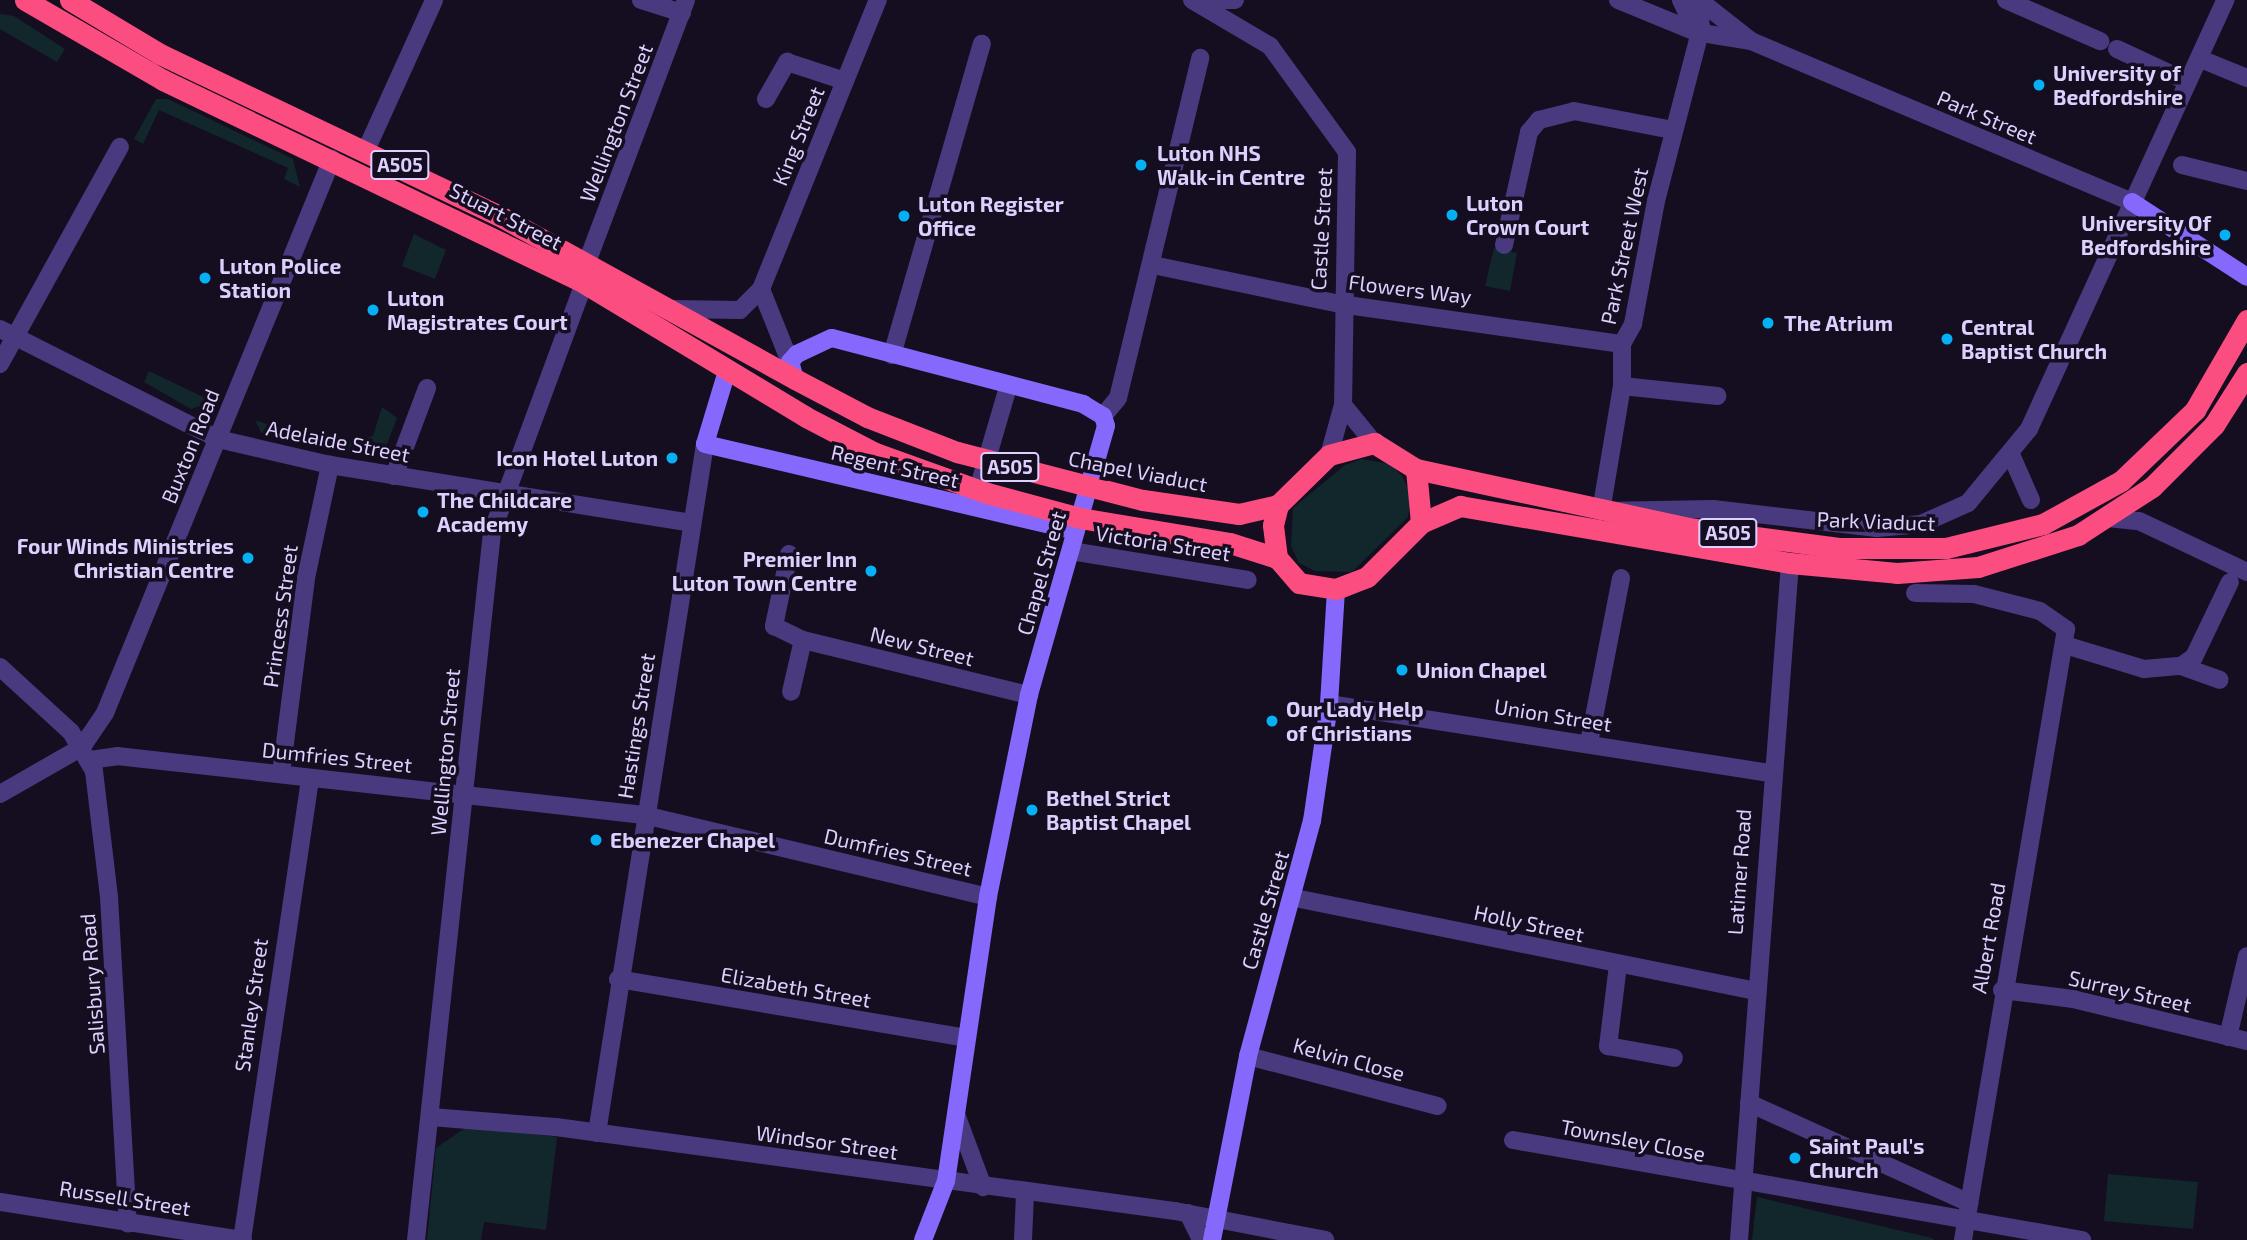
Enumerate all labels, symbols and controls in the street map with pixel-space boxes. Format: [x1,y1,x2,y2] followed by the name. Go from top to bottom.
[574,40,658,206] street label: Wellington Street
[2053,60,2183,110] place label: University of Bedfordshire
[2031,77,2047,93] marker: University of Bedfordshire
[767,83,829,189] street label: King Street
[1933,85,2041,149] street label: Park Street
[1157,140,1305,190] place label: Luton NHS Walk-in Centre
[370,150,430,181] road number: A505
[1131,155,1151,175] marker: Luton NHS Walk-in Centre
[1595,165,1653,327] street label: Park Street West
[1305,167,1337,291] street label: Castle Street
[446,177,566,255] street label: Stuart Street
[1466,190,1589,240] place label: Luton Crown Court
[918,191,1064,241] place label: Luton Register Office
[1444,207,1460,223] marker: Luton Crown Court
[896,208,912,224] marker: Luton Register Office
[2081,210,2211,260] place label: University Of Bedfordshire
[2217,227,2233,243] marker: University Of Bedfordshire
[219,253,341,303] place label: Luton Police Station
[1347,269,1473,309] street label: Flowers Way
[197,270,213,286] marker: Luton Police Station
[387,285,568,335] place label: Luton Magistrates Court
[365,302,381,318] marker: Luton Magistrates Court
[1784,310,1893,336] place label: The Atrium
[1758,313,1778,333] marker: The Atrium
[1961,314,2107,364] place label: Central Baptist Church
[1939,331,1955,347] marker: Central Baptist Church
[156,385,224,507] street label: Buxton Road
[264,415,412,467] street label: Adelaide Street
[829,439,961,493] street label: Regent Street
[496,445,658,471] place label: Icon Hotel Luton
[1066,445,1210,497] street label: Chapel Viaduct
[664,450,680,466] marker: Icon Hotel Luton
[980,452,1040,482] road number: A505
[437,487,572,537] place label: The Childcare Academy
[415,504,431,520] marker: The Childcare Academy
[1816,506,1936,536] street label: Park Viaduct
[1011,508,1071,638] street label: Chapel Street
[1698,518,1758,548] road number: A505
[1094,520,1232,566] street label: Victoria Street
[16,533,234,583] place label: Four Winds Ministries Christian Centre
[258,543,302,689] street label: Princess Street
[671,546,857,596] place label: Premier Inn Luton Town Centre
[240,550,256,566] marker: Four Winds Ministries Christian Centre
[863,563,879,579] marker: Premier Inn Luton Town Centre
[867,621,977,671] street label: New Street
[612,651,660,801] street label: Hastings Street
[1416,657,1547,683] place label: Union Chapel
[1394,662,1410,678] marker: Union Chapel
[425,667,465,837] street label: Wellington Street
[1492,693,1614,737] street label: Union Street
[1286,696,1424,746] place label: Our Lady Help of Christians
[1264,713,1280,729] marker: Our Lady Help of Christians
[261,737,413,777] street label: Dumfries Street
[1046,785,1191,835] place label: Bethel Strict Baptist Chapel
[1024,802,1040,818] marker: Bethel Strict Baptist Chapel
[1722,808,1756,936] street label: Latimer Road
[822,823,974,881] street label: Dumfries Street
[610,827,776,853] place label: Ebenezer Chapel
[588,832,604,848] marker: Ebenezer Chapel
[1236,848,1294,972] street label: Castle Street
[1966,881,2010,995] street label: Albert Road
[1472,899,1586,947] street label: Holly Street
[74,912,110,1056] street label: Salisbury Road
[229,936,273,1074] street label: Stanley Street
[719,961,873,1013] street label: Elizabeth Street
[2066,965,2194,1017] street label: Surrey Street
[1290,1032,1408,1086] street label: Kelvin Close
[1558,1114,1708,1166] street label: Townsley Close
[754,1120,900,1164] street label: Windsor Street
[1809,1133,1924,1183] place label: Saint Paul's Church
[1787,1150,1803,1166] marker: Saint Paul's Church
[57,1175,193,1221] street label: Russell Street

